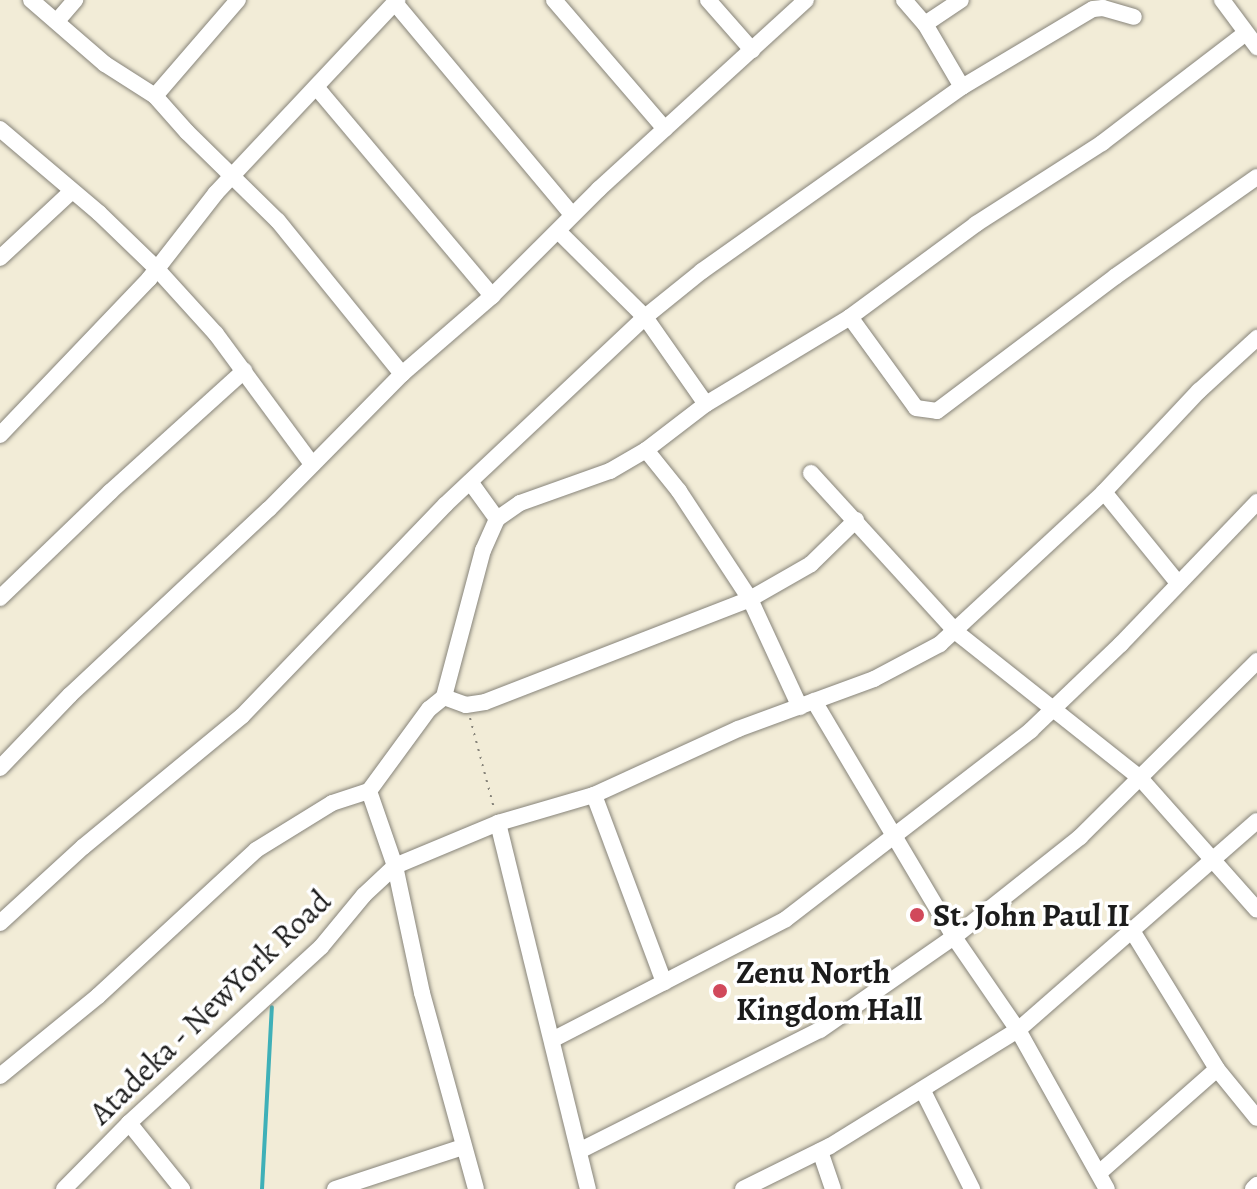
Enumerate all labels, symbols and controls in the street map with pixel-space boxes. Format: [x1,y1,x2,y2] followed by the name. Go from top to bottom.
[81,881,339,1133] street label: Atadeka - NewYork Road
[933,896,1130,934] place label: St. John Paul II
[908,906,926,924] marker: St. John Paul II
[736,954,922,1029] place label: Zenu North Kingdom Hall
[711,982,729,1000] marker: Zenu North Kingdom Hall

